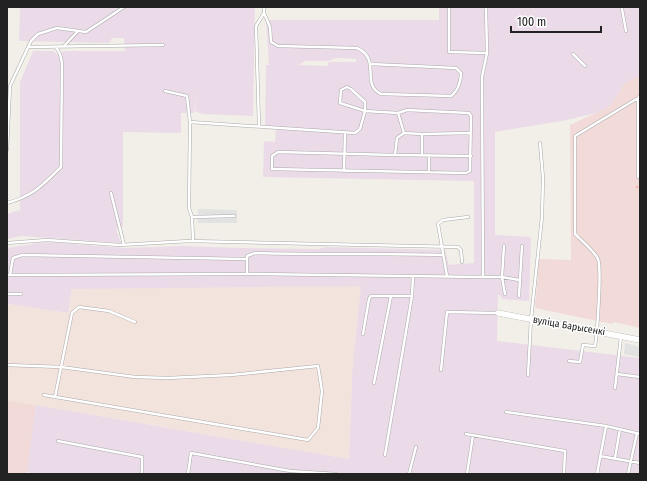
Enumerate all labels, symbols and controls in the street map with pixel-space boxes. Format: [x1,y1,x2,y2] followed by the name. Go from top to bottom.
[511,8,601,34] scale bar
[517,15,546,29] text: 100 m
[532,313,606,338] street label: вуліца Барысенкі

